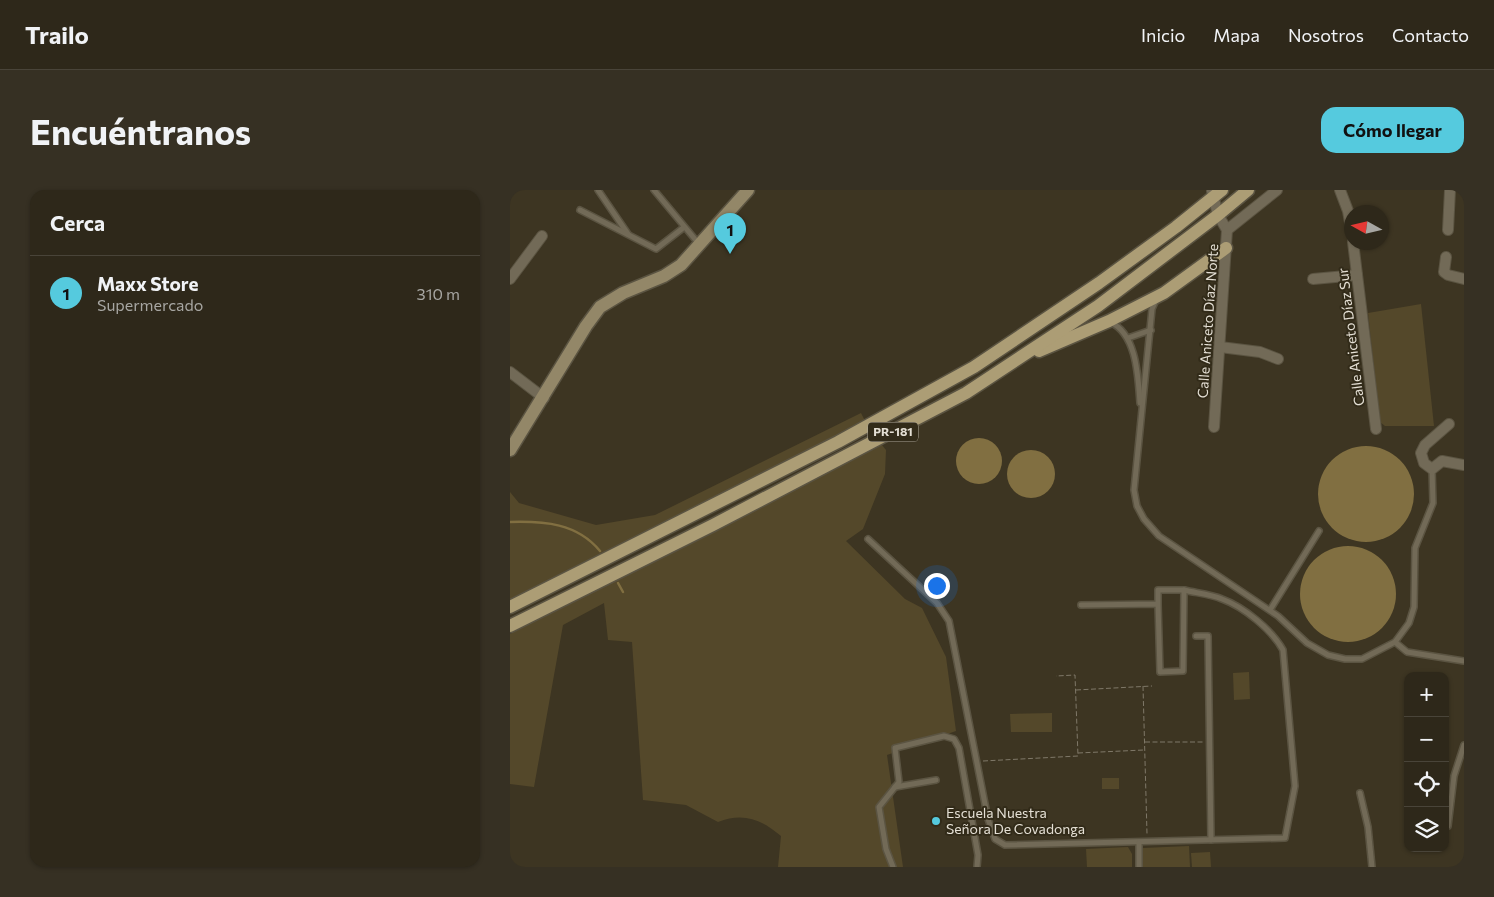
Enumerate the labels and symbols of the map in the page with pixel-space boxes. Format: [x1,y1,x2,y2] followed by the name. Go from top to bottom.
[1344,205,1389,250] north arrow
[714,213,746,254] pin: 1
[1194,243,1221,399] street label: Calle Aniceto Díaz Norte
[1334,267,1367,407] street label: Calle Aniceto Díaz Sur
[868,422,918,442] road number: PR-181
[924,573,950,599] your location
[946,804,1085,837] place label: Escuela Nuestra Señora De Covadonga
[930,815,942,827] marker: Escuela Nuestra Señora De Covadonga

